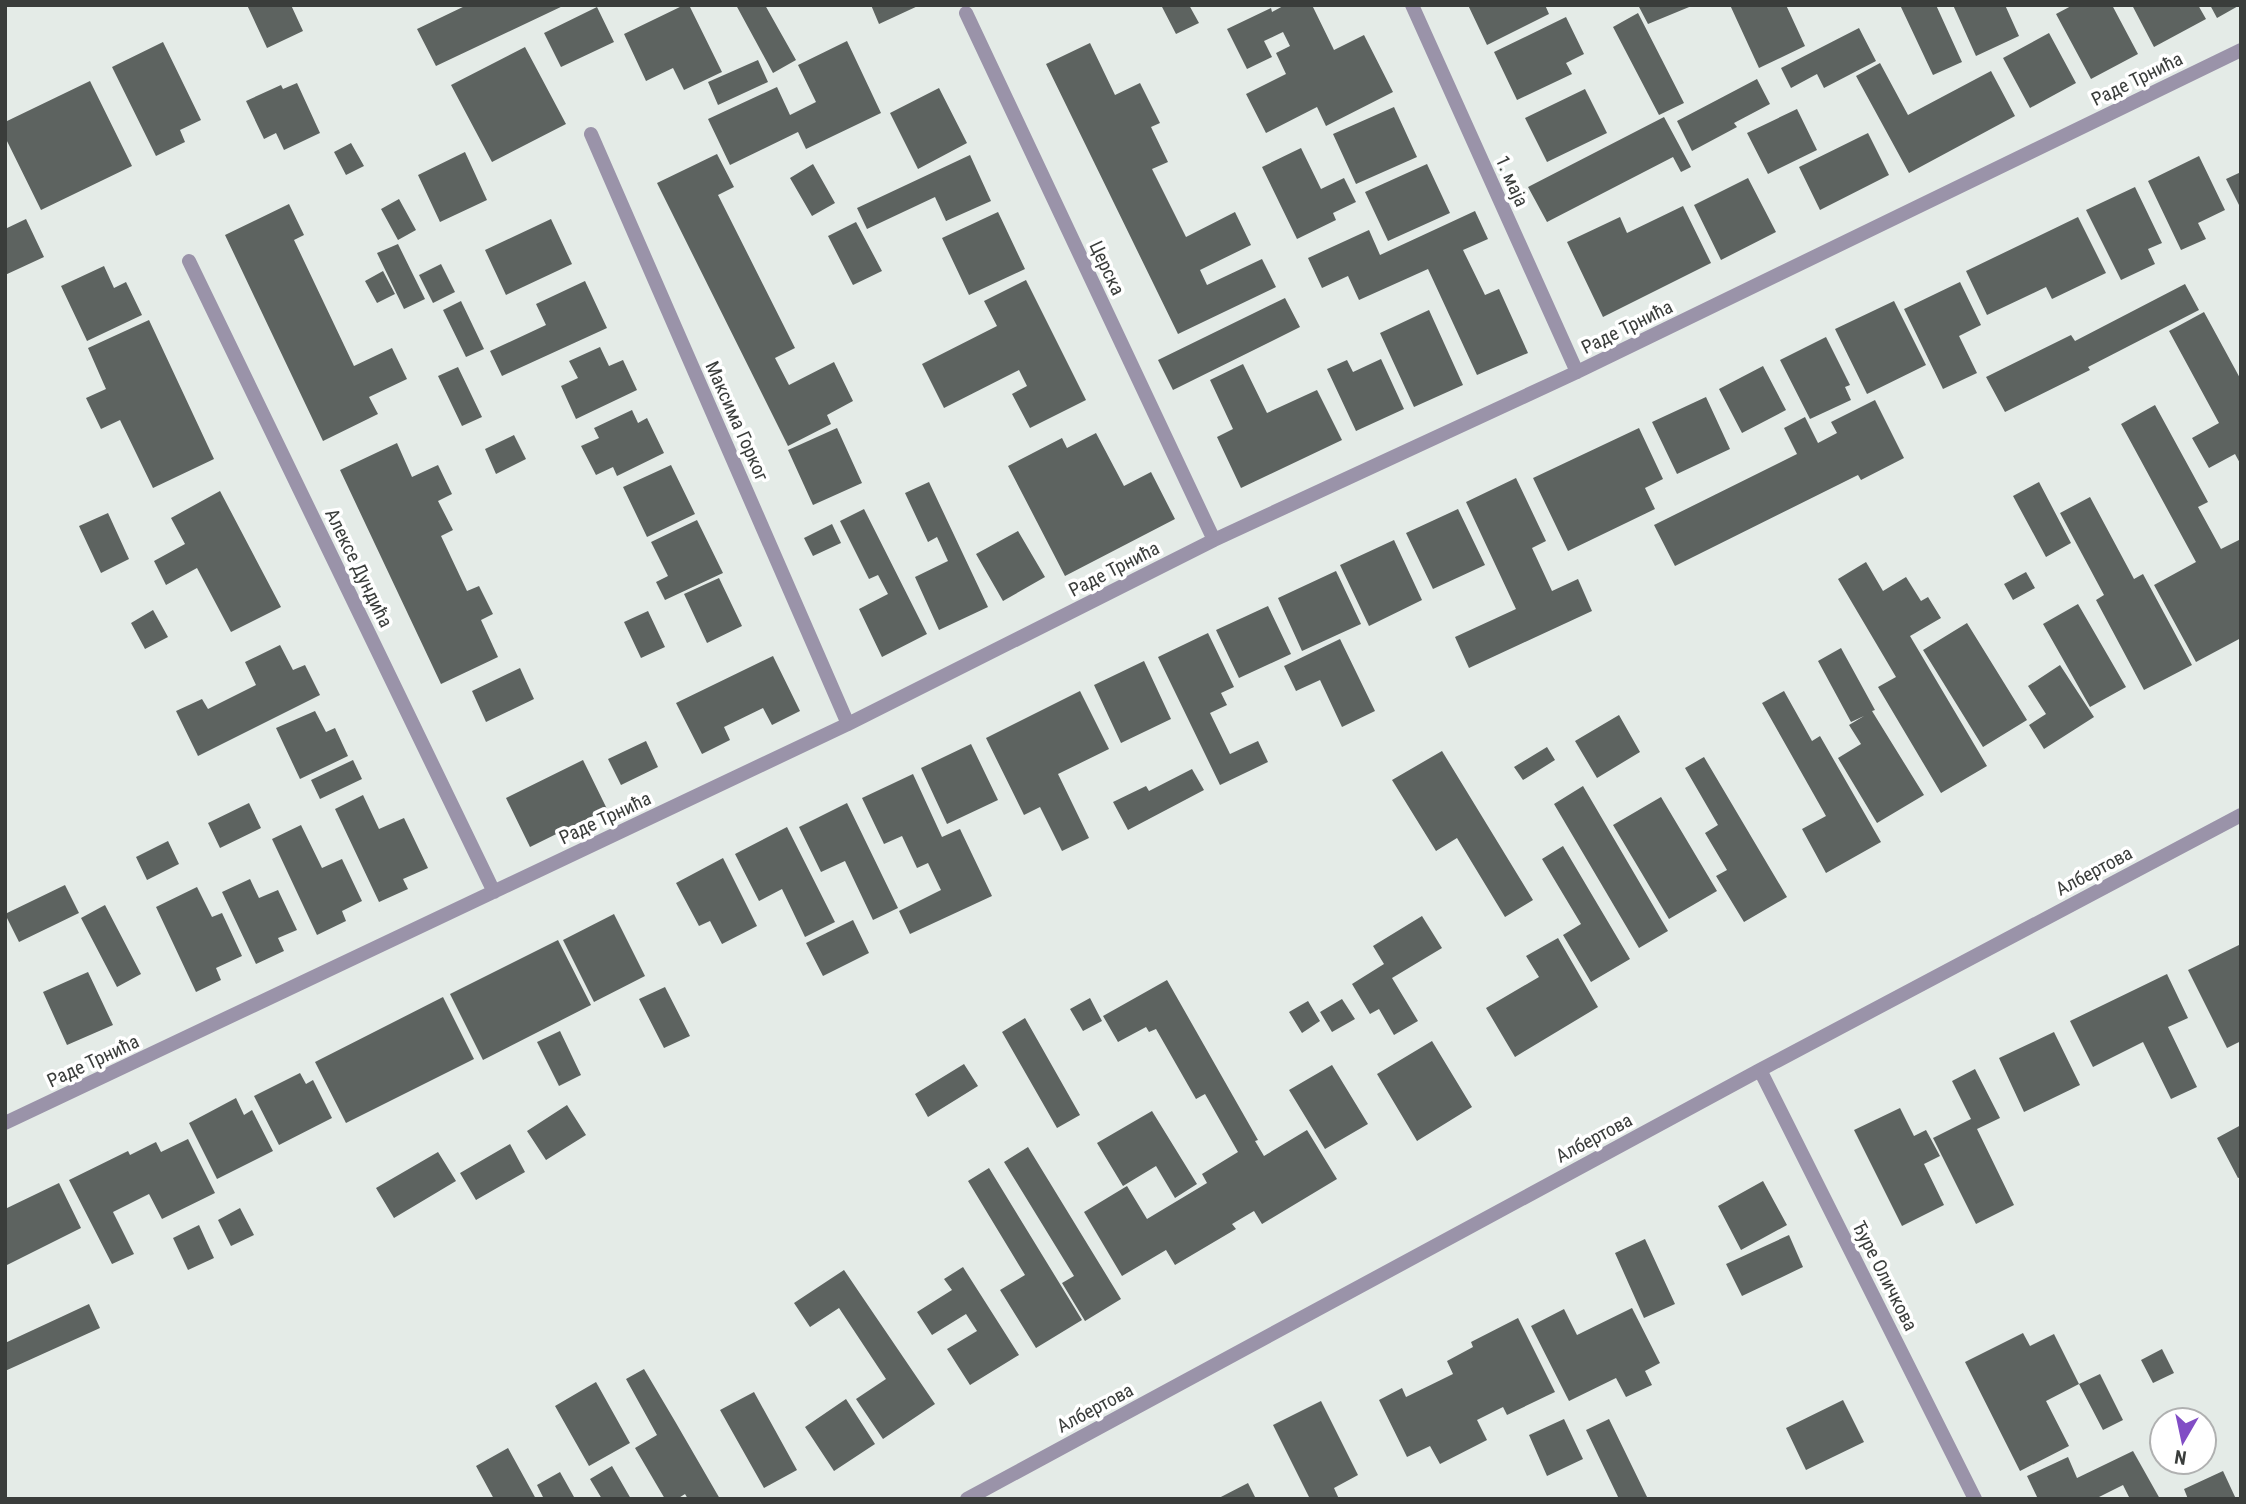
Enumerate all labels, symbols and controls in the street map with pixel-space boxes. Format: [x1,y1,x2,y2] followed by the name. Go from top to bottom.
[2088,47,2186,111] street label: Раде Трнића
[1491,152,1533,210] street label: 1. маја
[1084,237,1130,299] street label: Церска
[1578,295,1676,359] street label: Раде Трнића
[700,358,774,484] street label: Максима Горког
[320,505,398,631] street label: Алексе Дундића
[1065,536,1163,602] street label: Раде Трнића
[555,787,655,849] street label: Раде Трнића
[2052,841,2136,901] street label: Албертова
[43,1030,143,1092] street label: Раде Трнића
[1552,1108,1636,1168] street label: Албертова
[1848,1217,1922,1335] street label: Ђуре Оличкова
[1053,1378,1137,1438] street label: Албертова
[2148,1406,2218,1476] north arrow
[2173,1445,2188,1470] text: N

